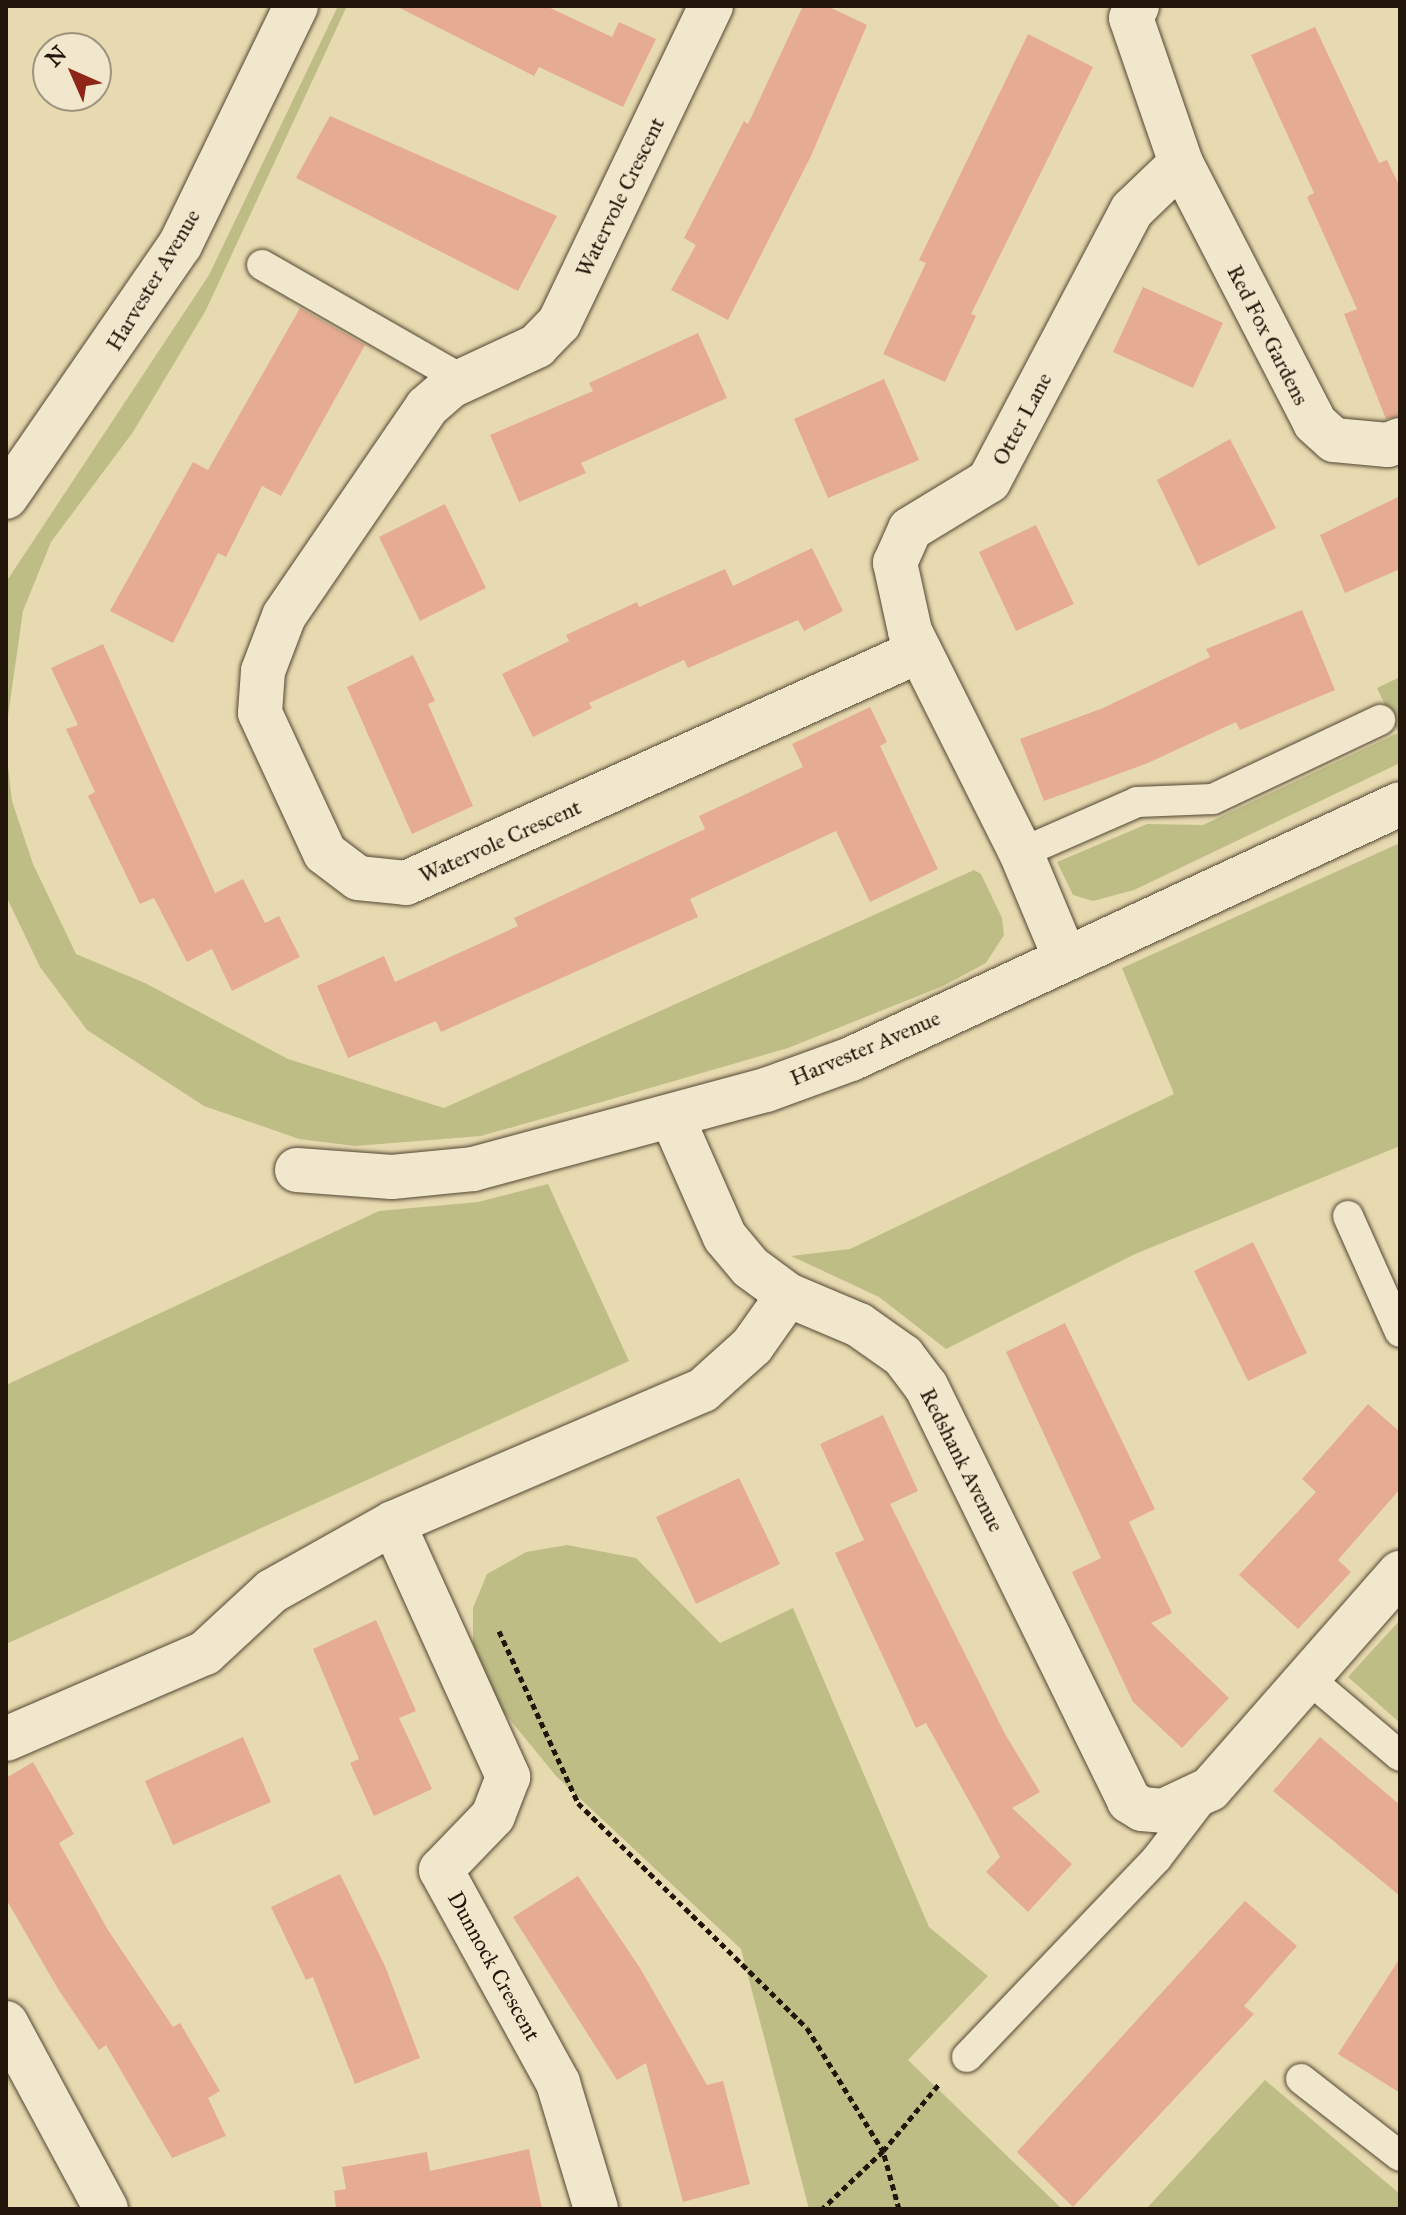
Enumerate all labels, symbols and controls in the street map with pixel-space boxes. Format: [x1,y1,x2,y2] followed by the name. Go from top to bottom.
[32,32,112,112] north arrow
[40,40,72,72] text: N
[570,113,670,281] street label: Watervole Crescent
[100,204,206,356] street label: Harvester Avenue
[1221,261,1315,409] street label: Red Fox Gardens
[987,368,1057,470] street label: Otter Lane
[415,794,585,888] street label: Watervole Crescent
[786,1005,944,1091] street label: Harvester Avenue
[914,1384,1010,1536] street label: Redshank Avenue
[442,1887,546,2045] street label: Dunnock Crescent

